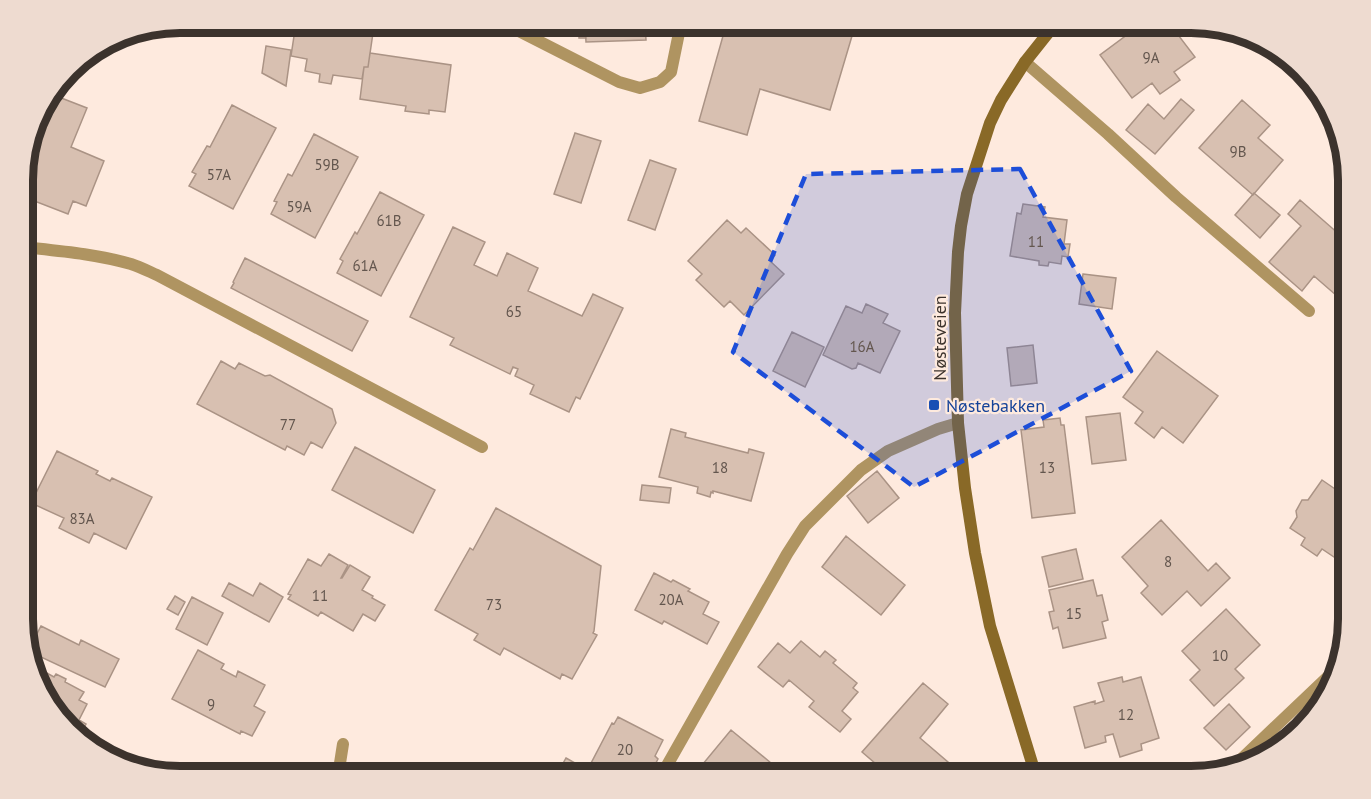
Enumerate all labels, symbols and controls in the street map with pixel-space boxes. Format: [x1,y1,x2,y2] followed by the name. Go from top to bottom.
[1143,48,1160,67] house number: 9A
[1230,142,1246,161] house number: 9B
[314,155,340,174] house number: 59B
[207,165,231,184] house number: 57A
[286,197,312,216] house number: 59A
[376,211,402,230] house number: 61B
[1028,232,1044,251] house number: 11
[352,256,378,275] house number: 61A
[928,295,951,381] street label: Nøsteveien
[506,302,522,321] house number: 65
[849,337,875,356] house number: 16A
[946,394,1045,417] place label: Nøstebakken
[927,398,941,412] marker: Nøstebakken
[280,415,296,434] house number: 77
[712,458,728,477] house number: 18
[1039,458,1055,477] house number: 13
[69,509,95,528] house number: 83A
[1164,552,1172,571] house number: 8
[312,586,328,605] house number: 11
[658,590,684,609] house number: 20A
[486,595,502,614] house number: 73
[1066,604,1082,623] house number: 15
[1212,646,1228,665] house number: 10
[207,695,215,714] house number: 9
[1118,705,1134,724] house number: 12
[617,740,633,759] house number: 20

